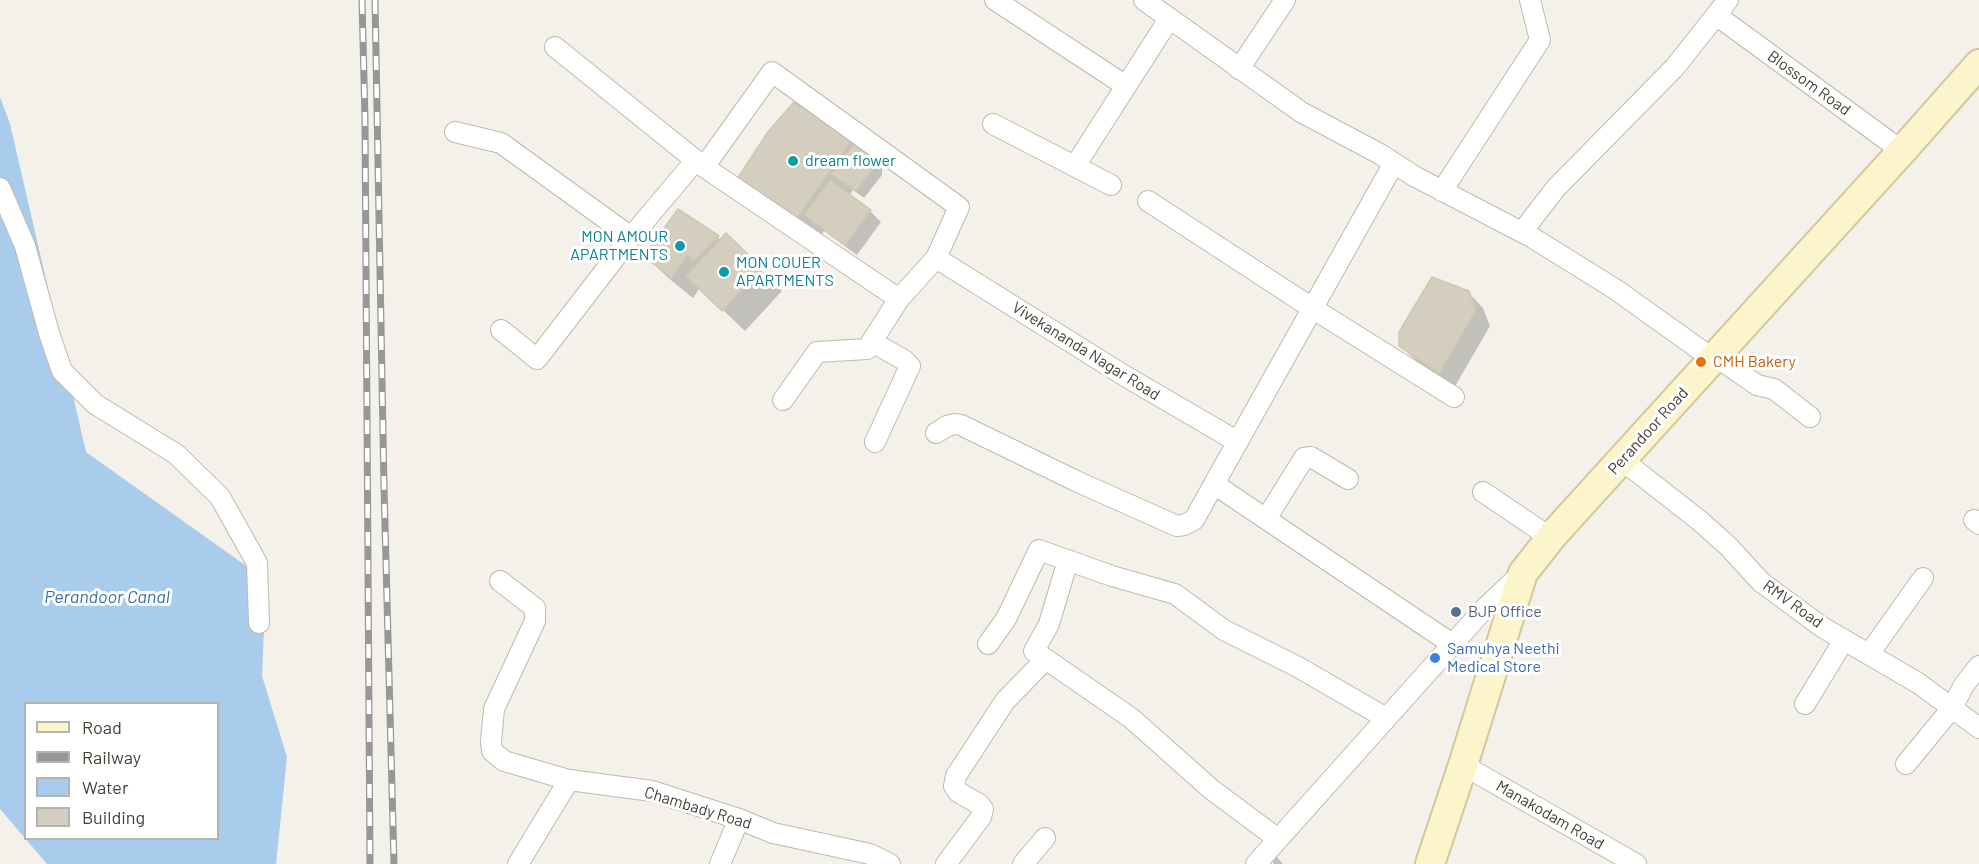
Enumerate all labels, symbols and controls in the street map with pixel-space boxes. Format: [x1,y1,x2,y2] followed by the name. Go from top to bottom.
[1764,46,1854,120] street label: Blossom Road
[805,151,896,171] place label: dream flower
[786,154,800,168] marker: dream flower
[570,227,668,265] place label: MON AMOUR APARTMENTS
[673,239,687,253] marker: MON AMOUR APARTMENTS
[736,253,834,291] place label: MON COUER APARTMENTS
[717,265,731,279] marker: MON COUER APARTMENTS
[1008,298,1164,404] street label: Vivekananda Nagar Road
[1713,352,1796,372] place label: CMH Bakery
[1694,355,1708,369] marker: CMH Bakery
[1604,383,1692,479] street label: Perandoor Road
[1759,576,1827,632] street label: RMV Road
[44,586,170,608] water label: Perandoor Canal
[1468,602,1542,622] place label: BJP Office
[1449,605,1463,619] marker: BJP Office
[1447,639,1560,677] place label: Samuhya Neethi Medical Store
[1428,651,1442,665] marker: Samuhya Neethi Medical Store
[24,702,219,840] legend
[82,716,122,738] text: Road
[82,746,141,768] text: Railway
[82,776,129,798] text: Water
[1493,776,1607,854] street label: Manakodam Road
[642,783,754,833] street label: Chambady Road
[82,806,145,828] text: Building

